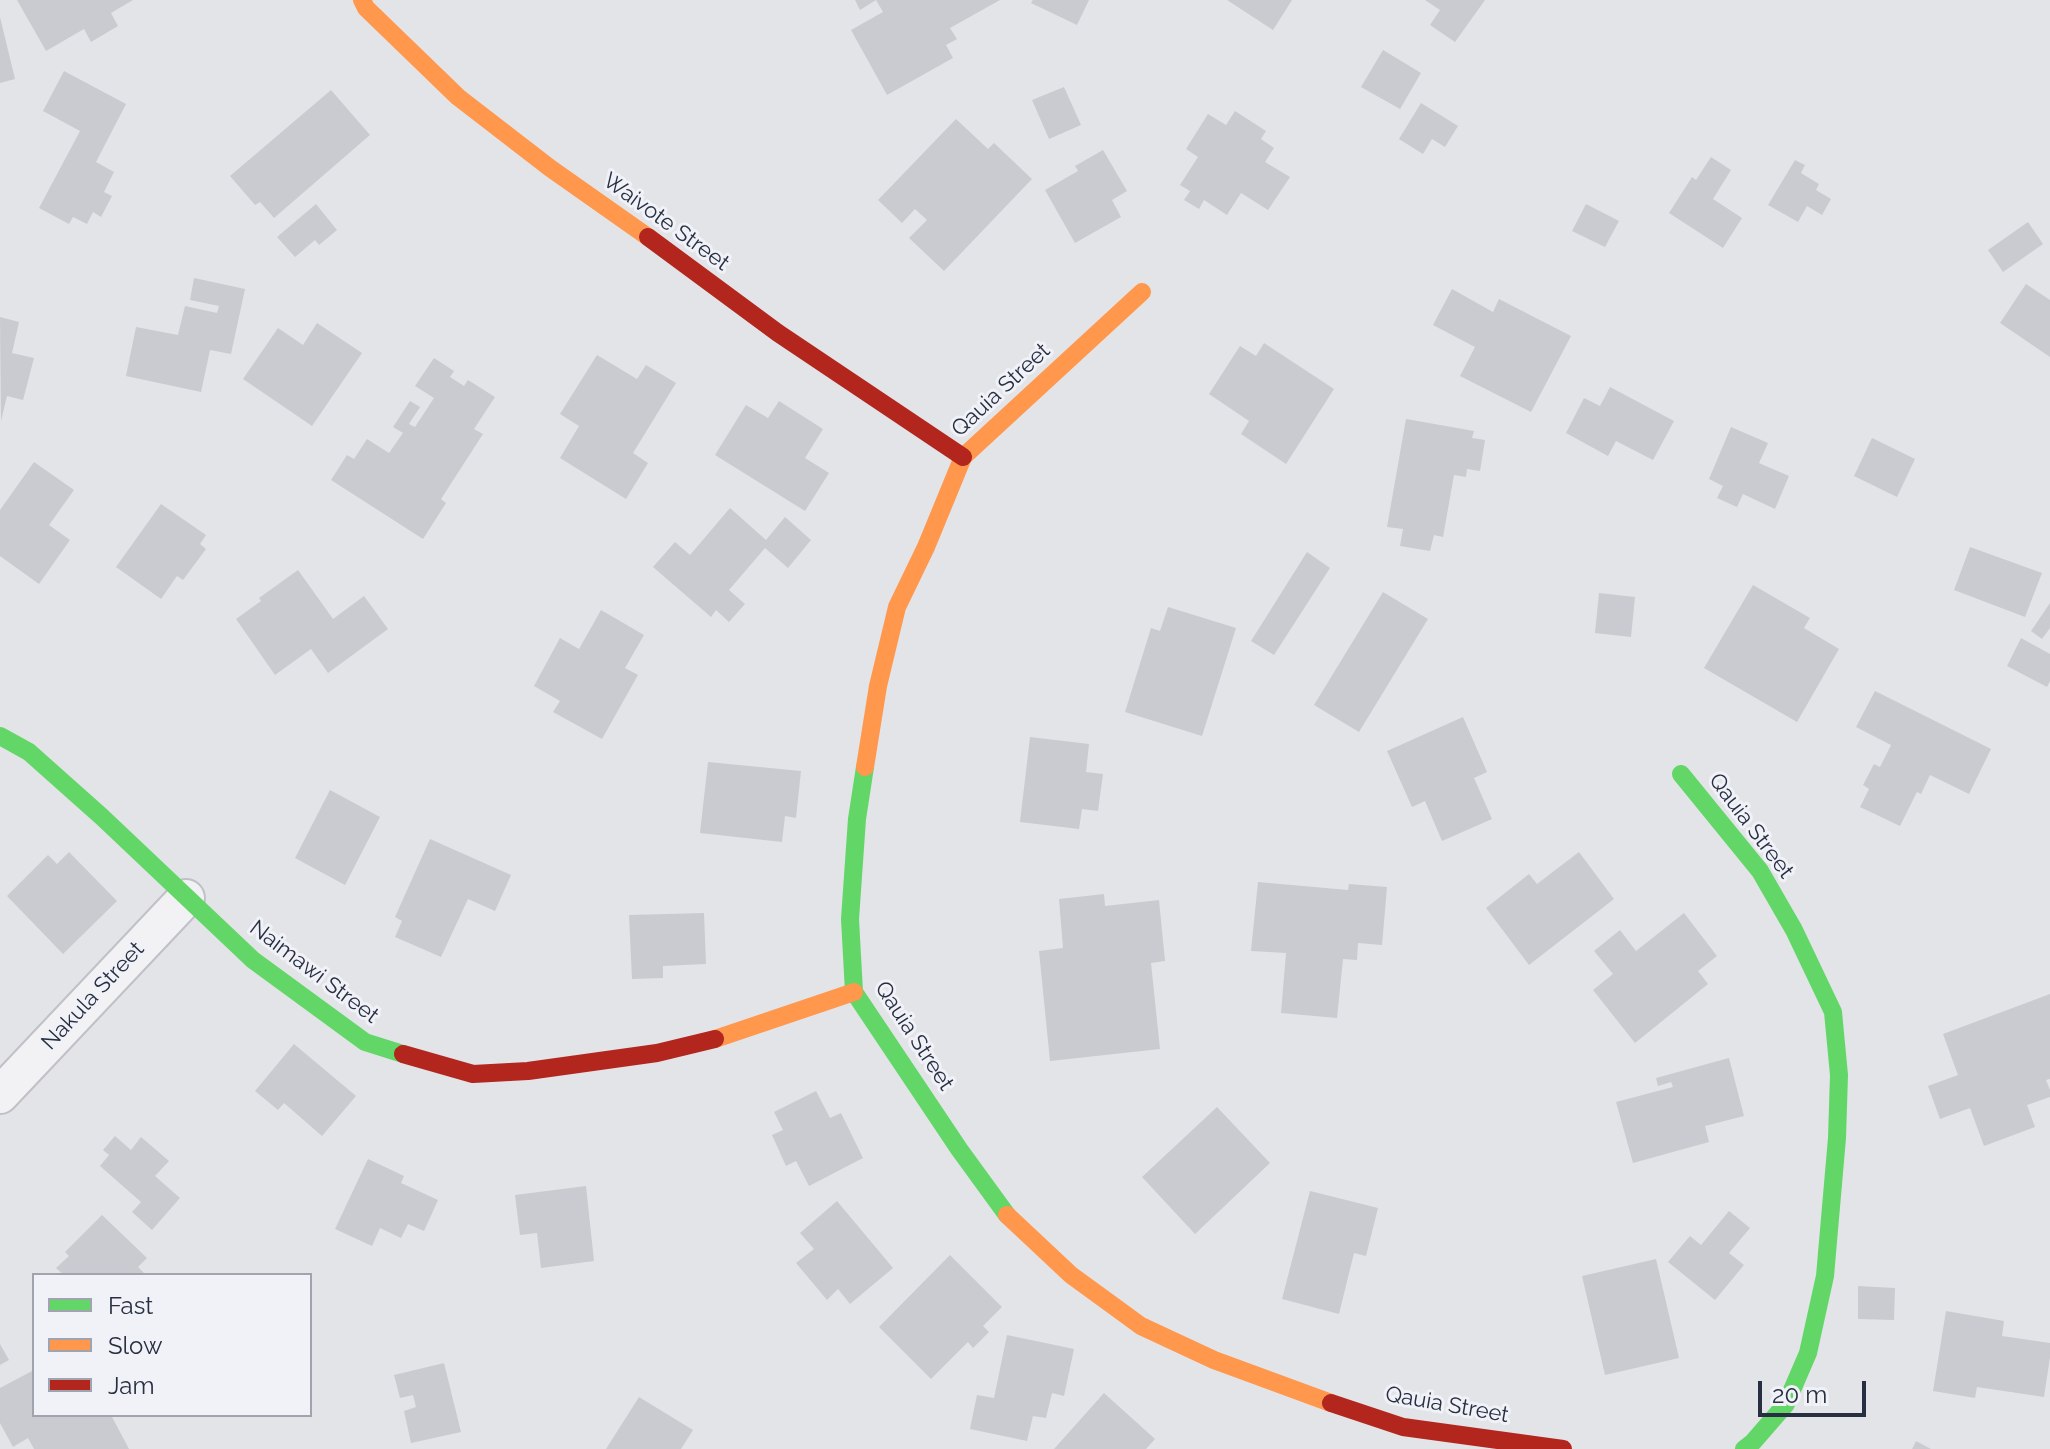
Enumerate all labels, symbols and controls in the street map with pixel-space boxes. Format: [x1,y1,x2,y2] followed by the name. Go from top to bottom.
[598,167,734,277] street label: Waivote Street
[946,338,1056,442] street label: Qauia Street
[1703,768,1799,884] street label: Qauia Street
[244,915,384,1029] street label: Naimawi Street
[36,936,150,1056] street label: Nakula Street
[869,976,959,1096] street label: Qauia Street
[32,1273,312,1417] legend
[108,1291,153,1320] text: Fast
[108,1331,162,1360] text: Slow
[1762,1365,1870,1415] scale bar
[108,1371,154,1400] text: Jam
[1772,1380,1827,1409] text: 20 m
[1383,1381,1511,1429] street label: Qauia Street

